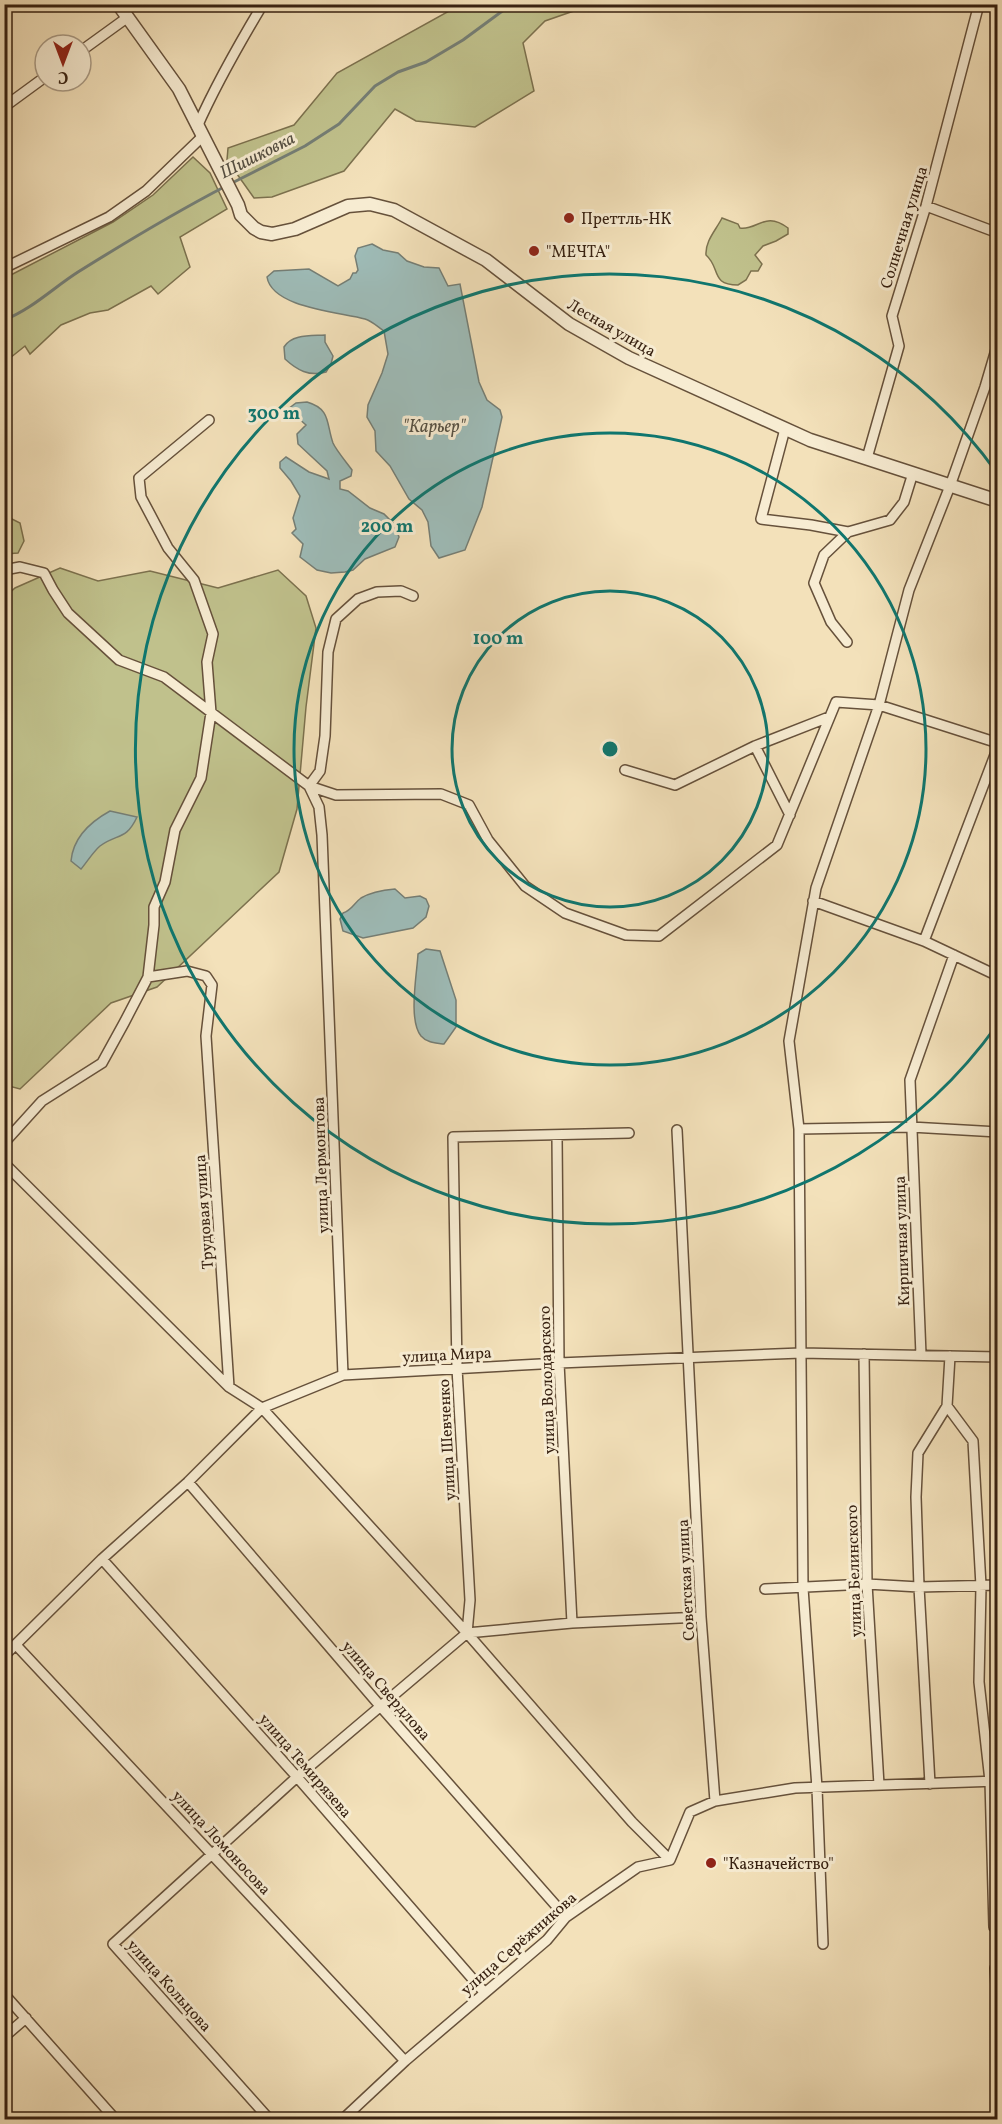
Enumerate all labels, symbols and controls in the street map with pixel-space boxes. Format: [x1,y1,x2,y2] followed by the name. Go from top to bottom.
[33,33,93,93] north arrow
[58,65,68,87] text: С
[216,127,300,186] water label: Шишковка
[876,164,934,291] street label: Солнечная улица
[581,209,671,231] place label: Преттль-НК
[562,211,576,225] marker: Преттль-НК
[546,242,610,264] place label: "МЕЧТА"
[527,244,541,258] marker: "МЕЧТА"
[563,294,659,363] street label: Лесная улица
[248,402,300,427] text: 300 m
[403,415,466,440] water label: "Карьер"
[361,515,413,540] text: 200 m
[473,627,523,652] text: 100 m
[600,739,620,759] centre of rings
[309,1096,335,1234] street label: улица Лермонтова
[190,1154,220,1270] street label: Трудовая улица
[890,1175,916,1307] street label: Кирпичная улица
[534,1305,562,1455] street label: улица Володарского
[402,1343,492,1369] street label: улица Мира
[434,1378,462,1501] street label: улица Шевченко
[842,1504,868,1638] street label: улица Белинского
[673,1518,701,1641] street label: Советская улица
[336,1637,435,1746] street label: улица Свердлова
[253,1709,356,1823] street label: улица Темирязева
[166,1786,275,1901] street label: улица Ломоносова
[723,1854,834,1876] place label: "Казначейство"
[704,1856,718,1870] marker: "Казначейство"
[456,1888,582,2001] street label: улица Серёжникова
[121,1935,216,2037] street label: улица Кольцова

